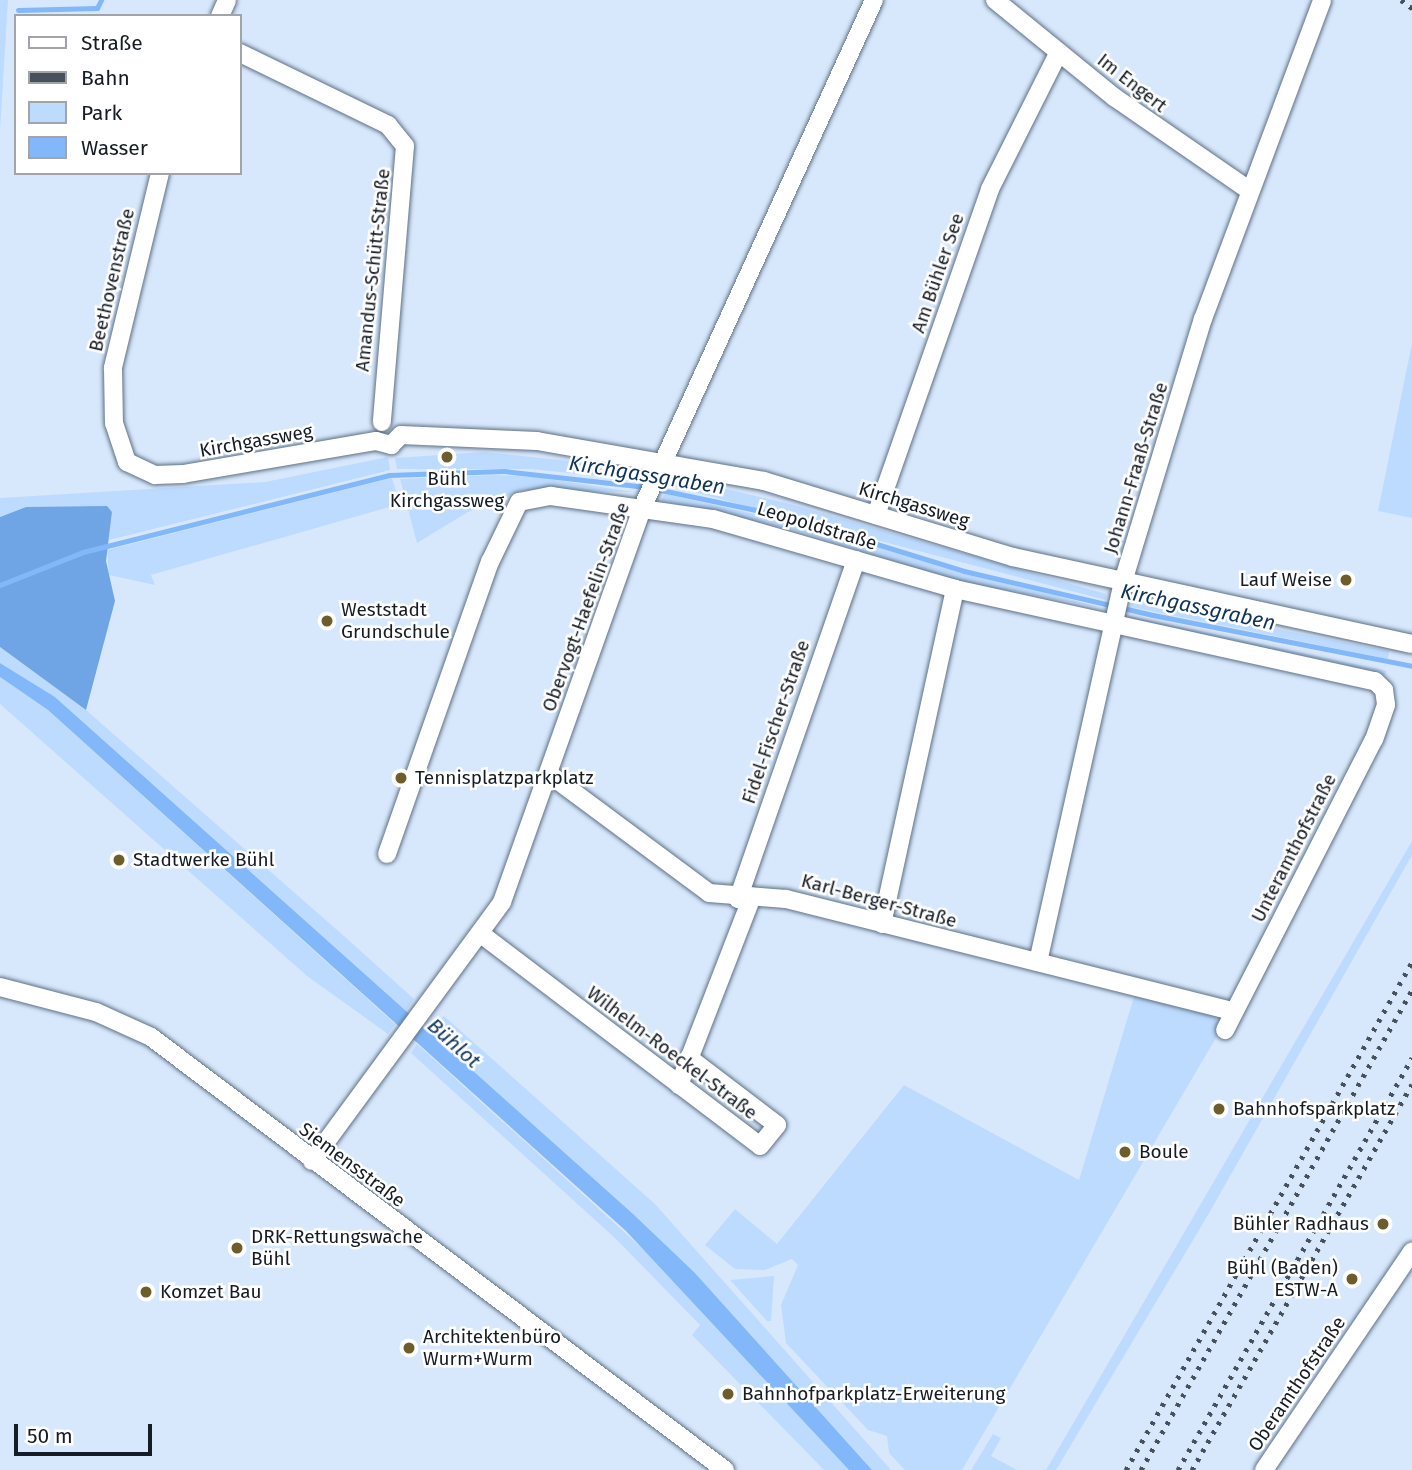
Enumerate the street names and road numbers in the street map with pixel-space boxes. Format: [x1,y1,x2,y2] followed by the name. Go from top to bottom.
[1093,49,1171,117] street label: Im Engert
[351,167,395,373] street label: Amandus-Schütt-Straße
[84,206,140,354] street label: Beethovenstraße
[907,210,969,336] street label: Am Bühler See
[1099,380,1173,556] street label: Johann-Fraaß-Straße
[198,420,314,462] street label: Kirchgassweg
[856,477,972,533] street label: Kirchgassweg
[754,497,880,555] street label: Leopoldstraße
[537,499,635,715] street label: Obervogt-Haefelin-Straße
[737,637,815,807] street label: Fidel-Fischer-Straße
[1247,770,1341,926] street label: Unteramthofstraße
[799,869,959,933] street label: Karl-Berger-Straße
[582,981,762,1125] street label: Wilhelm-Roeckel-Straße
[294,1118,410,1212] street label: Siemensstraße
[1243,1312,1351,1456] street label: Oberamthofstraße

